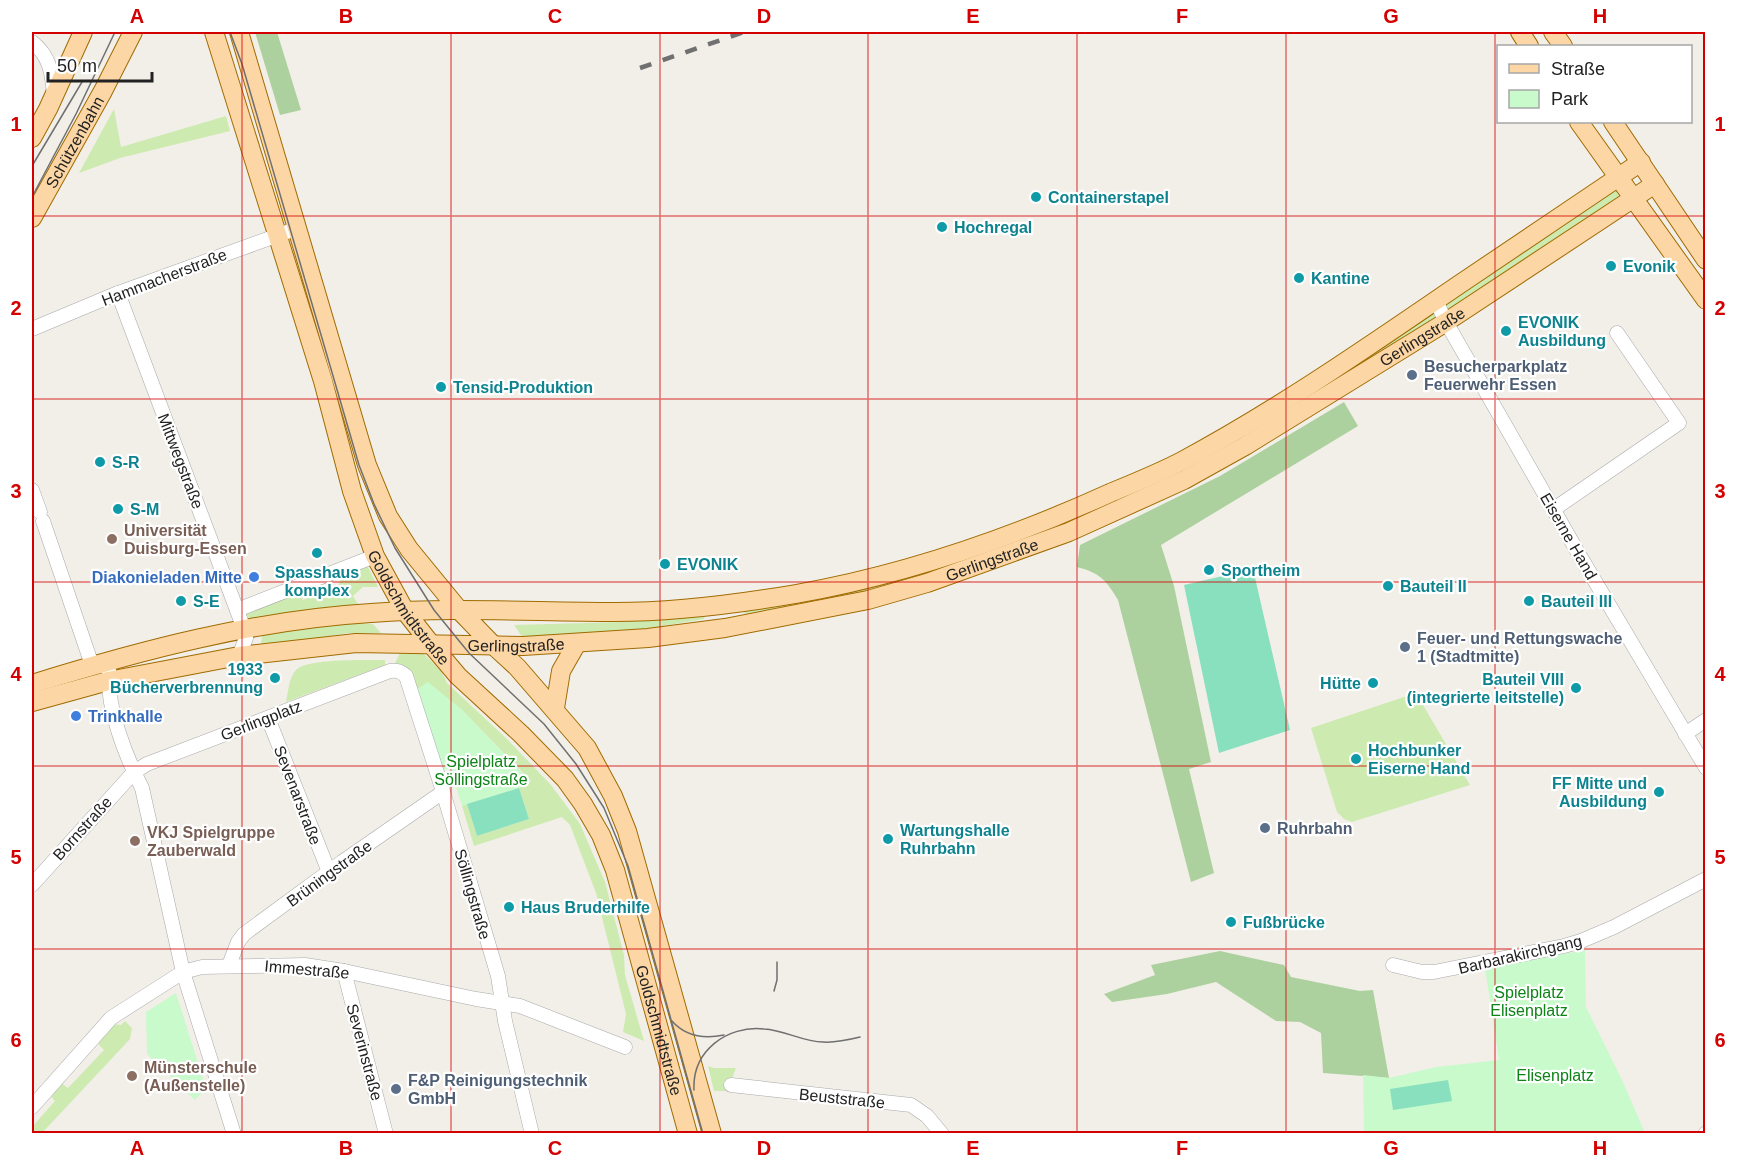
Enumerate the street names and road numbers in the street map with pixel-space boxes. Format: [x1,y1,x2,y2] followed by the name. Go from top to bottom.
[42,93,107,191] street label: Schützenbahn
[99,246,229,309] street label: Hammacherstraße
[1377,304,1468,370] street label: Gerlingstraße
[155,411,207,511] street label: Mittwegstraße
[1537,490,1600,582] street label: Eiserne Hand
[944,536,1041,585] street label: Gerlingstraße
[364,547,453,668] street label: Goldschmidtstraße
[467,635,565,655] street label: Gerlingstraße
[218,697,304,744] street label: Gerlingplatz
[271,743,324,847] street label: Sevenarstraße
[50,793,115,863] street label: Bornstraße
[284,837,375,910] street label: Brüningstraße
[451,847,494,941] street label: Söllingstraße
[1457,932,1584,977] street label: Barbarakirchgang
[264,957,350,982] street label: Immestraße
[633,963,685,1097] street label: Goldschmidtstraße
[343,1002,386,1103] street label: Severinstraße
[798,1086,886,1111] street label: Beuststraße

